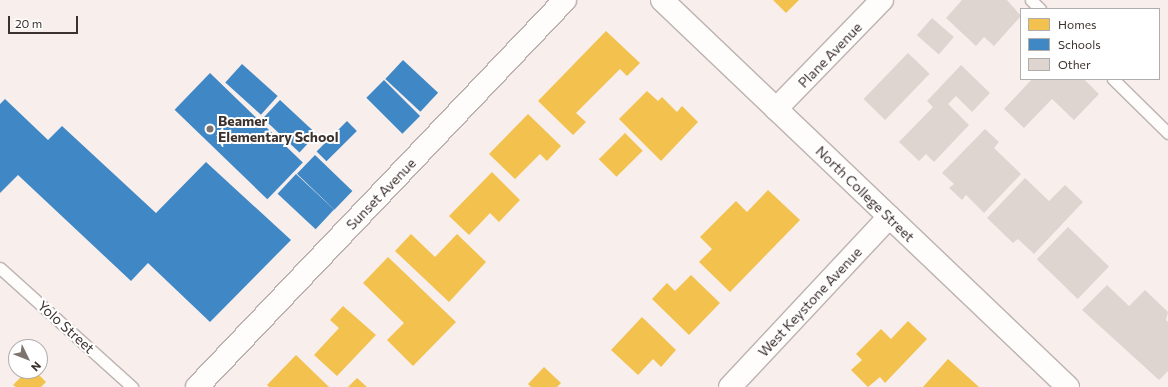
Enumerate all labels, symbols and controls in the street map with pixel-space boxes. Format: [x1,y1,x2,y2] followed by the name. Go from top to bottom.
[10,8,80,34] scale bar
[1020,8,1160,80] legend
[15,16,42,30] text: 20 m
[1058,17,1096,31] text: Homes
[795,19,865,91] street label: Plane Avenue
[1058,37,1101,51] text: Schools
[1058,57,1091,71] text: Other
[218,113,338,146] place label: Beamer Elementary School
[205,124,215,134] marker: Beamer Elementary School
[812,143,918,245] street label: North College Street
[343,155,419,233] street label: Sunset Avenue
[755,244,865,360] street label: West Keystone Avenue
[34,297,98,357] street label: Yolo Street
[8,339,48,379] north arrow
[29,359,44,374] text: N

